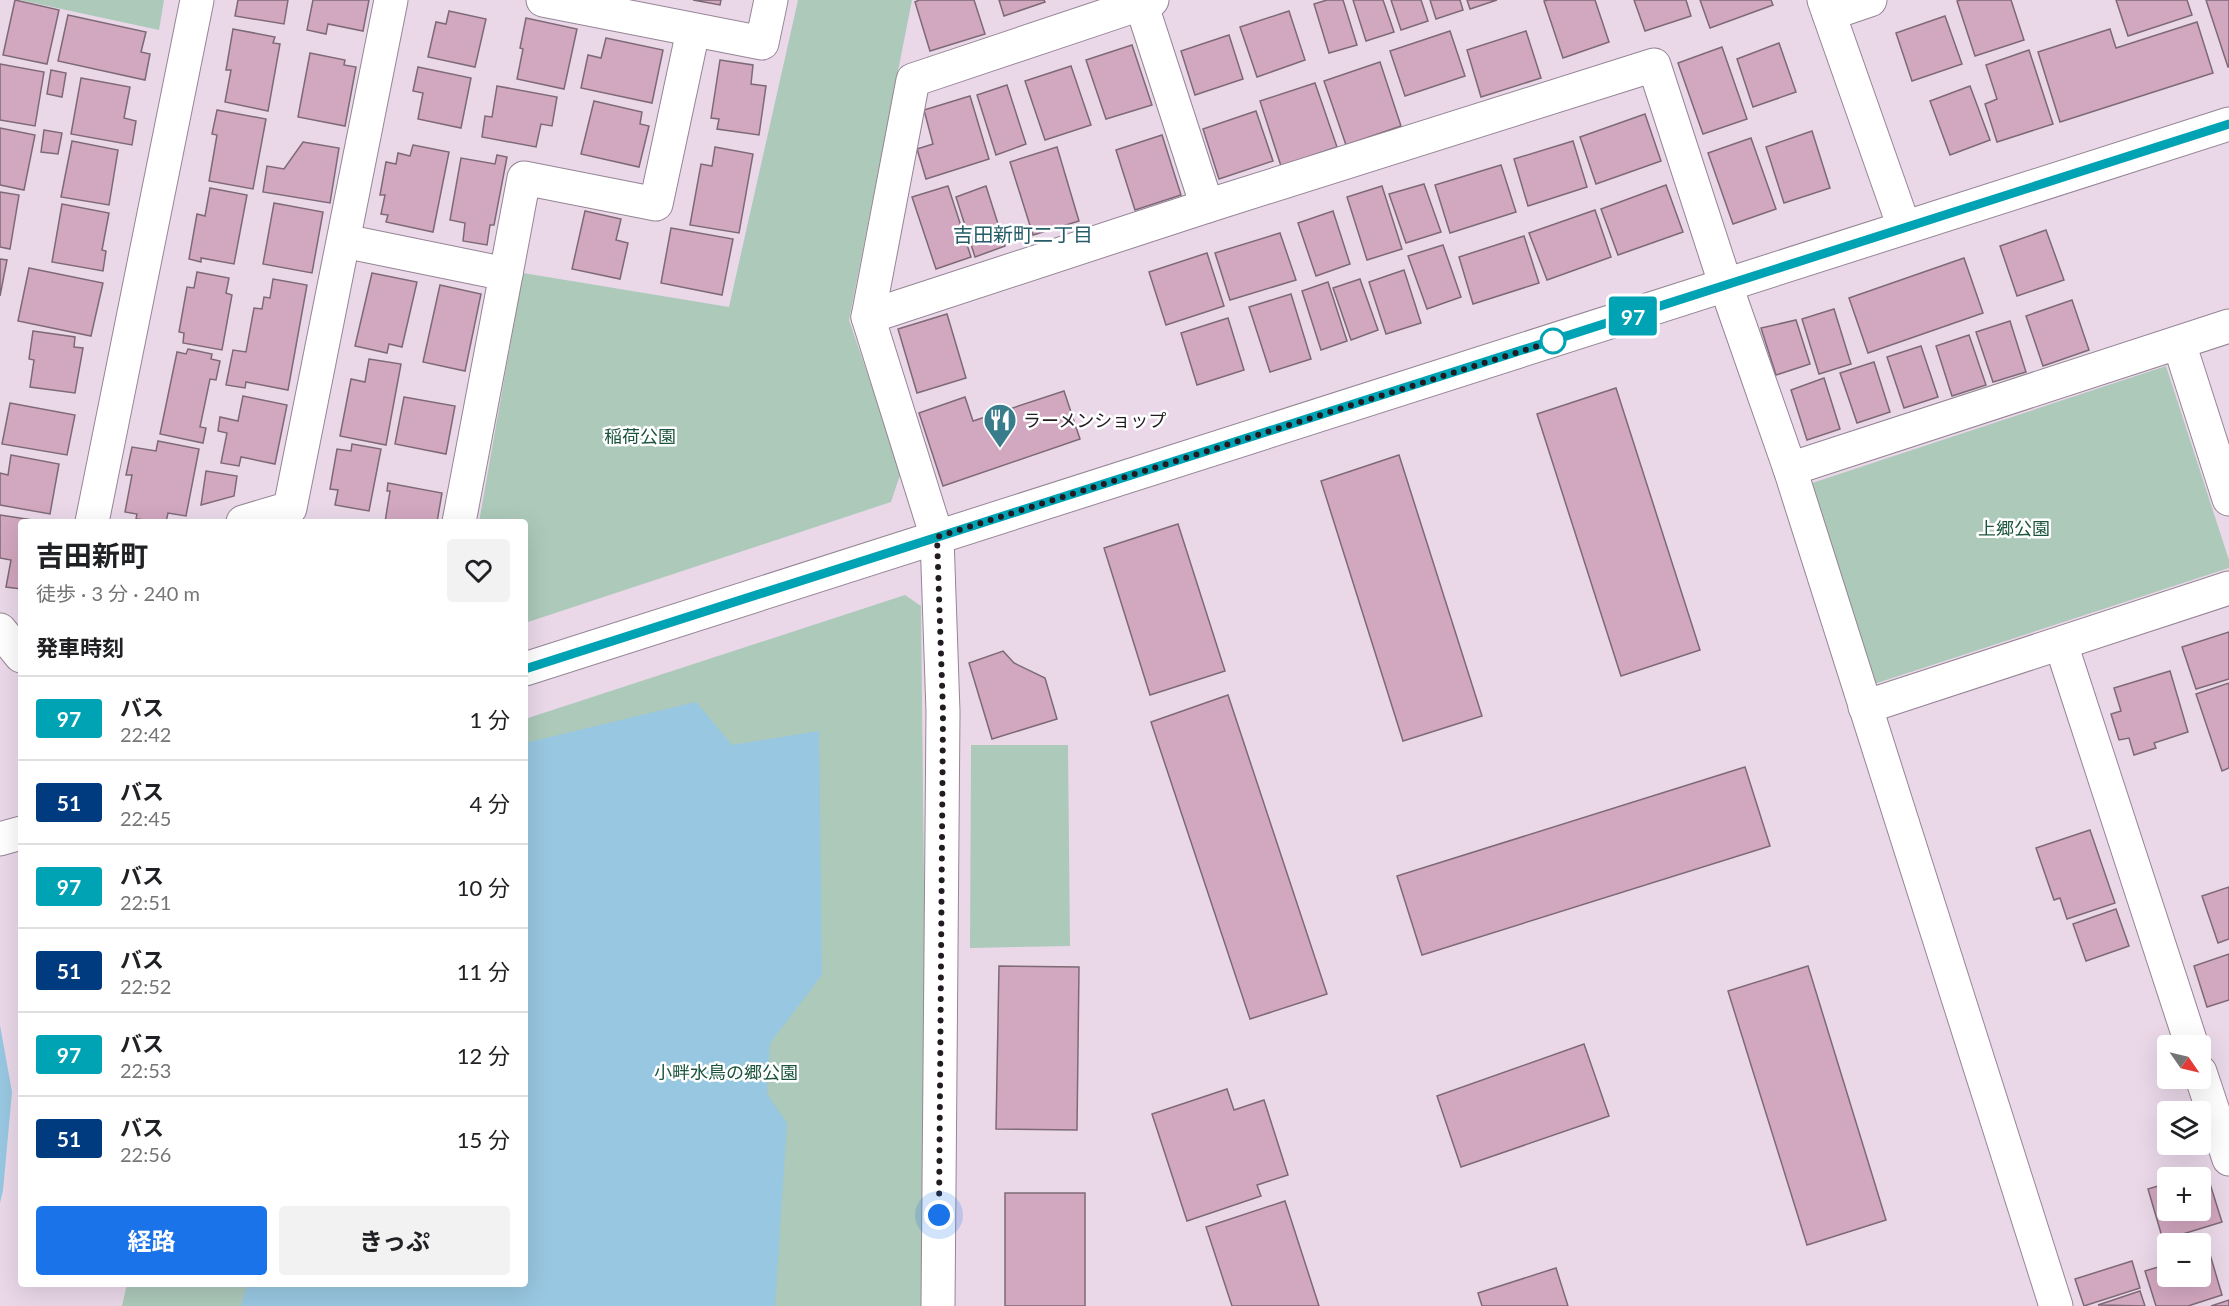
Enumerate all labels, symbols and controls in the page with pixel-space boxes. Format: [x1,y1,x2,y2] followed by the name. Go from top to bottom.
[953,222,1093,246] district label: 吉田新町二丁目
[1606,296,1660,336] line badge: 97
[1621,304,1645,329] text: 97
[1540,328,1566,354] unlabelled marker
[982,402,1018,449] restaurant icon: ラーメンショップ
[1023,409,1166,431] place label: ラーメンショップ
[604,425,676,447] park label: 稲荷公園
[1978,517,2050,539] park label: 上郷公園
[36,538,148,572] text: 吉田新町
[447,539,510,602] button: heart
[36,581,200,605] text: 徒歩 · 3 分 · 240 m
[36,634,124,661] text: 発車時刻
[120,694,164,721] text: バス
[57,706,81,731] text: 97
[470,706,510,733] text: 1 分
[120,722,171,746] text: 22:42
[120,778,164,805] text: バス
[57,790,81,815] text: 51
[470,790,510,817] text: 4 分
[120,806,171,830] text: 22:45
[120,862,164,889] text: バス
[57,874,81,899] text: 97
[457,874,510,901] text: 10 分
[120,890,171,914] text: 22:51
[120,946,164,973] text: バス
[57,958,81,983] text: 51
[457,958,510,985] text: 11 分
[120,974,171,998] text: 22:52
[120,1030,164,1057] text: バス
[2157,1035,2211,1089] north arrow
[2157,1035,2211,1287] map controls
[57,1042,81,1067] text: 97
[457,1042,510,1069] text: 12 分
[120,1058,171,1082] text: 22:53
[654,1061,798,1083] park label: 小畔水鳥の郷公園
[2157,1101,2211,1155] button: layers
[120,1114,164,1141] text: バス
[57,1126,81,1151] text: 51
[457,1126,510,1153] text: 15 分
[120,1142,171,1166] text: 22:56
[2157,1167,2211,1221] button: +
[924,1200,954,1230] your location
[36,1206,267,1275] button: 経路
[279,1206,510,1275] button: きっぷ
[2157,1233,2211,1287] button: −

